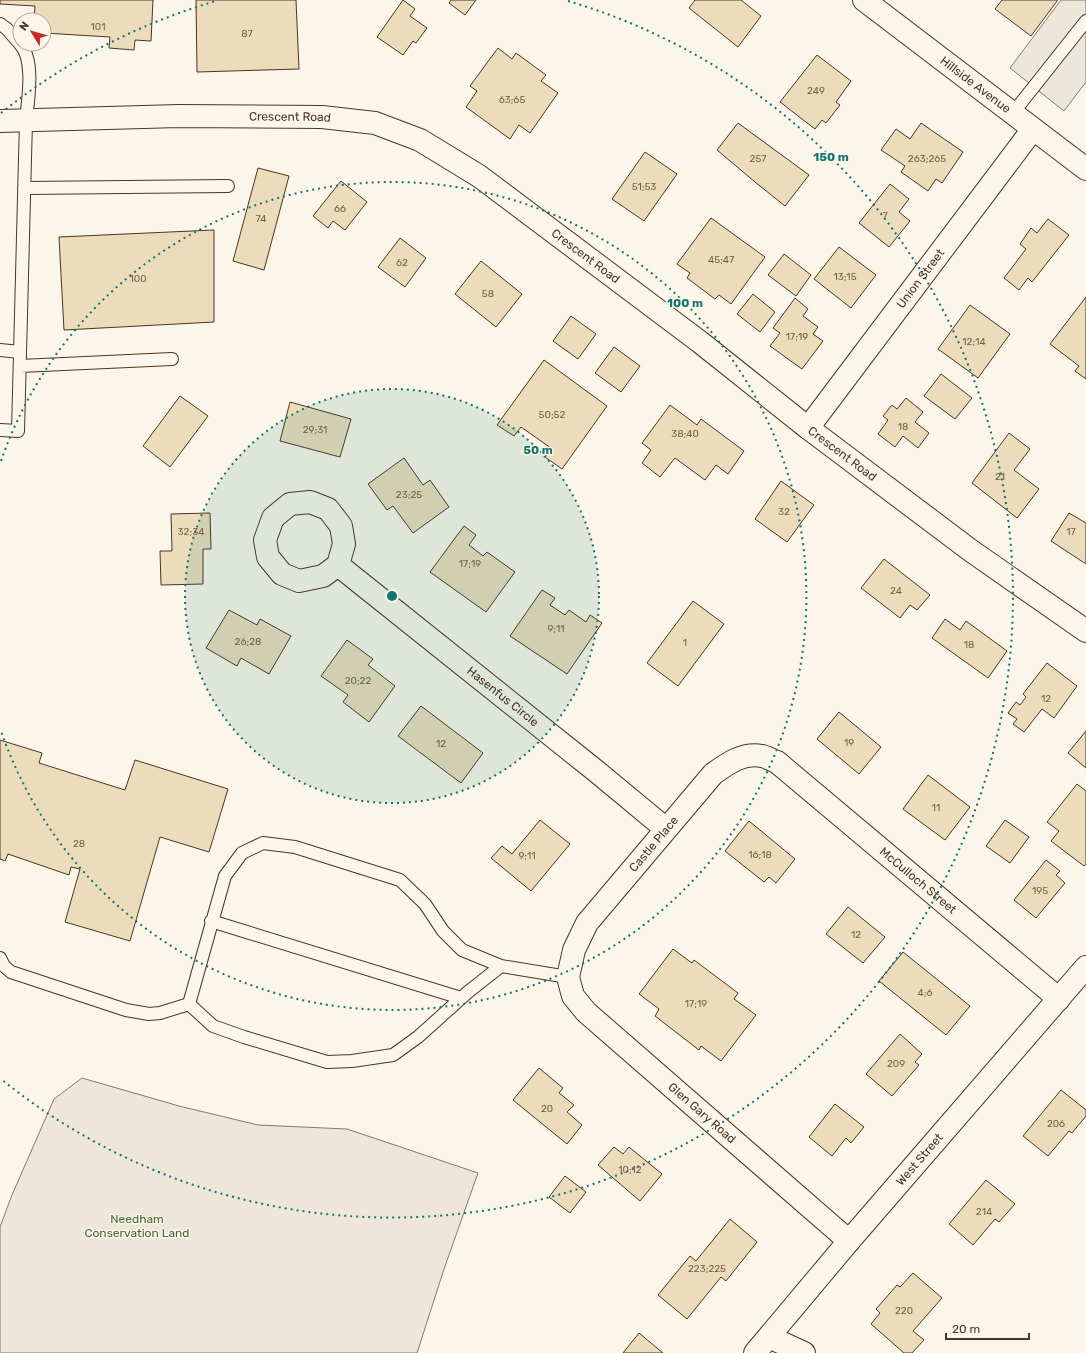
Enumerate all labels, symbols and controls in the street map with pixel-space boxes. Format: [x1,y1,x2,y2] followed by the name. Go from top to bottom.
[12,12,52,52] north arrow
[17,19,32,33] text: N
[91,21,105,33] house number: 101
[241,28,253,40] house number: 87
[937,54,1014,116] street label: Hillside Avenue
[807,85,825,97] house number: 249
[499,94,525,106] house number: 63;65
[249,109,332,125] street label: Crescent Road
[813,150,849,164] text: 150 m
[750,153,766,165] house number: 257
[908,153,946,165] house number: 263;265
[632,181,656,193] house number: 51;53
[334,203,346,215] house number: 66
[882,210,888,222] house number: 7
[256,213,267,225] house number: 74
[549,226,623,286] street label: Crescent Road
[894,246,947,311] street label: Union Street
[708,254,734,266] house number: 45;47
[396,257,408,269] house number: 62
[833,271,857,283] house number: 13;15
[130,273,146,285] house number: 100
[482,288,494,300] house number: 58
[667,296,703,310] text: 100 m
[786,331,808,343] house number: 17;19
[962,336,986,348] house number: 12;14
[539,409,566,421] house number: 50;52
[898,421,908,433] house number: 18
[303,424,327,436] house number: 29;31
[805,424,879,484] street label: Crescent Road
[671,428,699,440] house number: 38;40
[523,443,553,457] text: 50 m
[995,471,1005,483] house number: 21
[396,489,422,501] house number: 23;25
[778,506,790,518] house number: 32
[178,526,204,538] house number: 32;34
[1066,526,1076,538] house number: 17
[459,558,481,570] house number: 17;19
[890,585,902,597] house number: 24
[385,589,399,603] centre of rings
[547,623,565,635] house number: 9;11
[235,636,261,648] house number: 26;28
[683,637,687,649] house number: 1
[964,639,974,651] house number: 18
[464,664,542,730] street label: Hasenfus Circle
[345,675,371,687] house number: 20;22
[1041,693,1051,705] house number: 12
[844,737,854,749] house number: 19
[436,738,446,750] house number: 12
[932,802,940,814] house number: 11
[626,813,681,875] street label: Castle Place
[73,838,85,850] house number: 28
[877,844,959,917] street label: McCulloch Street
[748,849,772,861] house number: 16;18
[518,850,536,862] house number: 9;11
[1032,885,1048,897] house number: 195
[851,929,861,941] house number: 12
[918,987,932,999] house number: 4;6
[685,998,707,1010] house number: 17;19
[887,1058,905,1070] house number: 209
[665,1080,739,1146] street label: Glen Gary Road
[541,1103,553,1115] house number: 20
[1047,1118,1065,1130] house number: 206
[893,1130,946,1189] street label: West Street
[618,1164,642,1176] house number: 10;12
[976,1206,992,1218] house number: 214
[84,1212,190,1240] park label: Needham Conservation Land
[688,1263,726,1275] house number: 223;225
[895,1305,913,1317] house number: 220
[946,1315,1029,1341] scale bar
[952,1322,980,1336] text: 20 m

